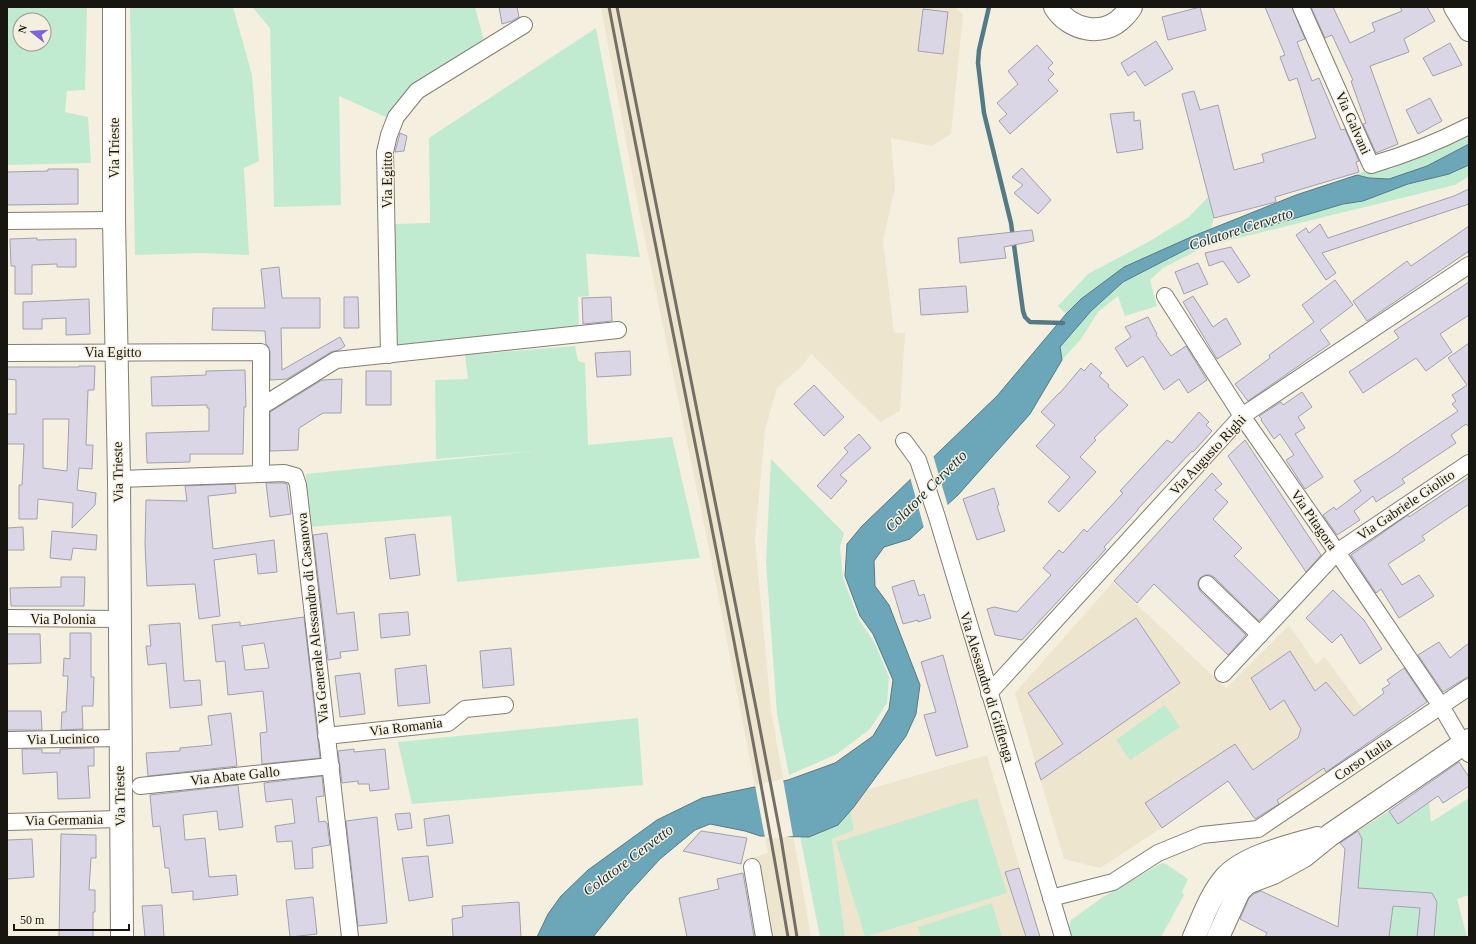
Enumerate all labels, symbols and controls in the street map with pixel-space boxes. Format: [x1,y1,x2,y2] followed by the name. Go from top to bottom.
[12,12,52,52] north arrow
[16,23,29,35] text: N
[1332,89,1374,157] street label: Via Galvani
[107,118,122,179] street label: Via Trieste
[380,151,395,209] street label: Via Egitto
[1187,205,1295,253] water label: Colatore Cervetto
[84,345,142,360] street label: Via Egitto
[1167,412,1249,498] street label: Via Augusto Righi
[110,441,126,503] street label: Via Trieste
[882,447,970,535] water label: Colatore Cervetto
[1354,467,1458,543] street label: Via Gabriele Giolito
[1288,487,1341,553] street label: Via Pitagora
[294,511,332,724] street label: Via Generale Alessandro di Casanova
[957,610,1017,765] street label: Via Alessandro di Gifflenga
[30,612,97,627] street label: Via Polonia
[369,715,444,739] street label: Via Romania
[27,731,99,747] street label: Via Lucinico
[1332,734,1395,784] street label: Corso Italia
[189,764,281,788] street label: Via Abate Gallo
[112,765,128,827] street label: Via Trieste
[25,812,104,828] street label: Via Germania
[580,821,676,899] water label: Colatore Cervetto
[14,906,129,932] scale bar
[20,913,45,927] text: 50 m

